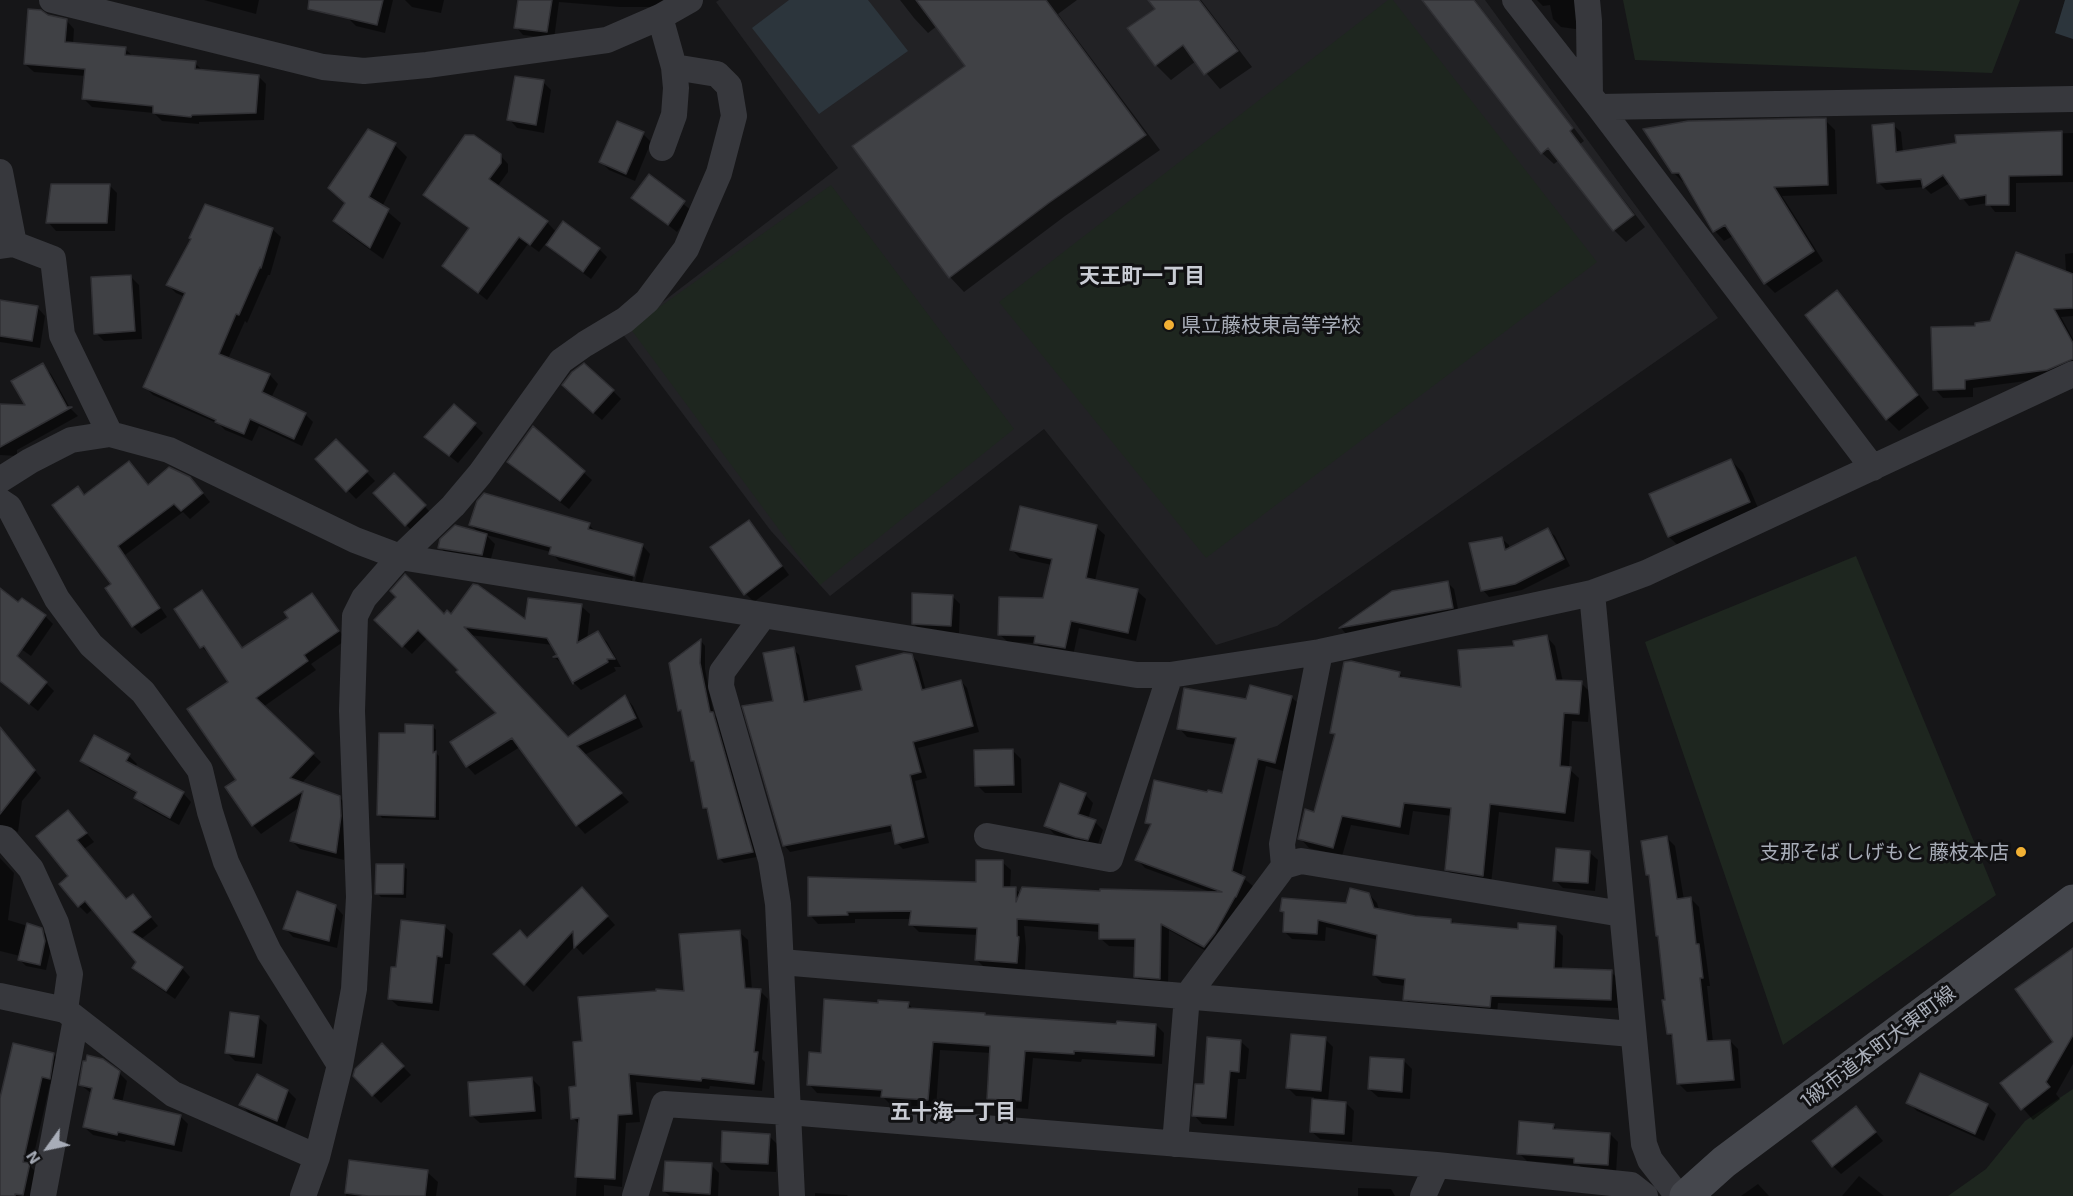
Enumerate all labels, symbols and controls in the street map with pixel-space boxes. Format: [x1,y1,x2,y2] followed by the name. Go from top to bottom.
[1079,263,1205,289] district label: 天王町一丁目
[1181,313,1361,337] place label: 県立藤枝東高等学校
[1162,318,1176,332] marker: 県立藤枝東高等学校
[1760,840,2009,864] place label: 支那そば しげもと 藤枝本店
[2014,845,2028,859] marker: 支那そば しげもと 藤枝本店
[1796,981,1960,1113] street label: 1級市道本町大東町線
[890,1099,1016,1125] district label: 五十海一丁目
[18,1118,78,1178] north arrow
[21,1148,44,1168] text: N

